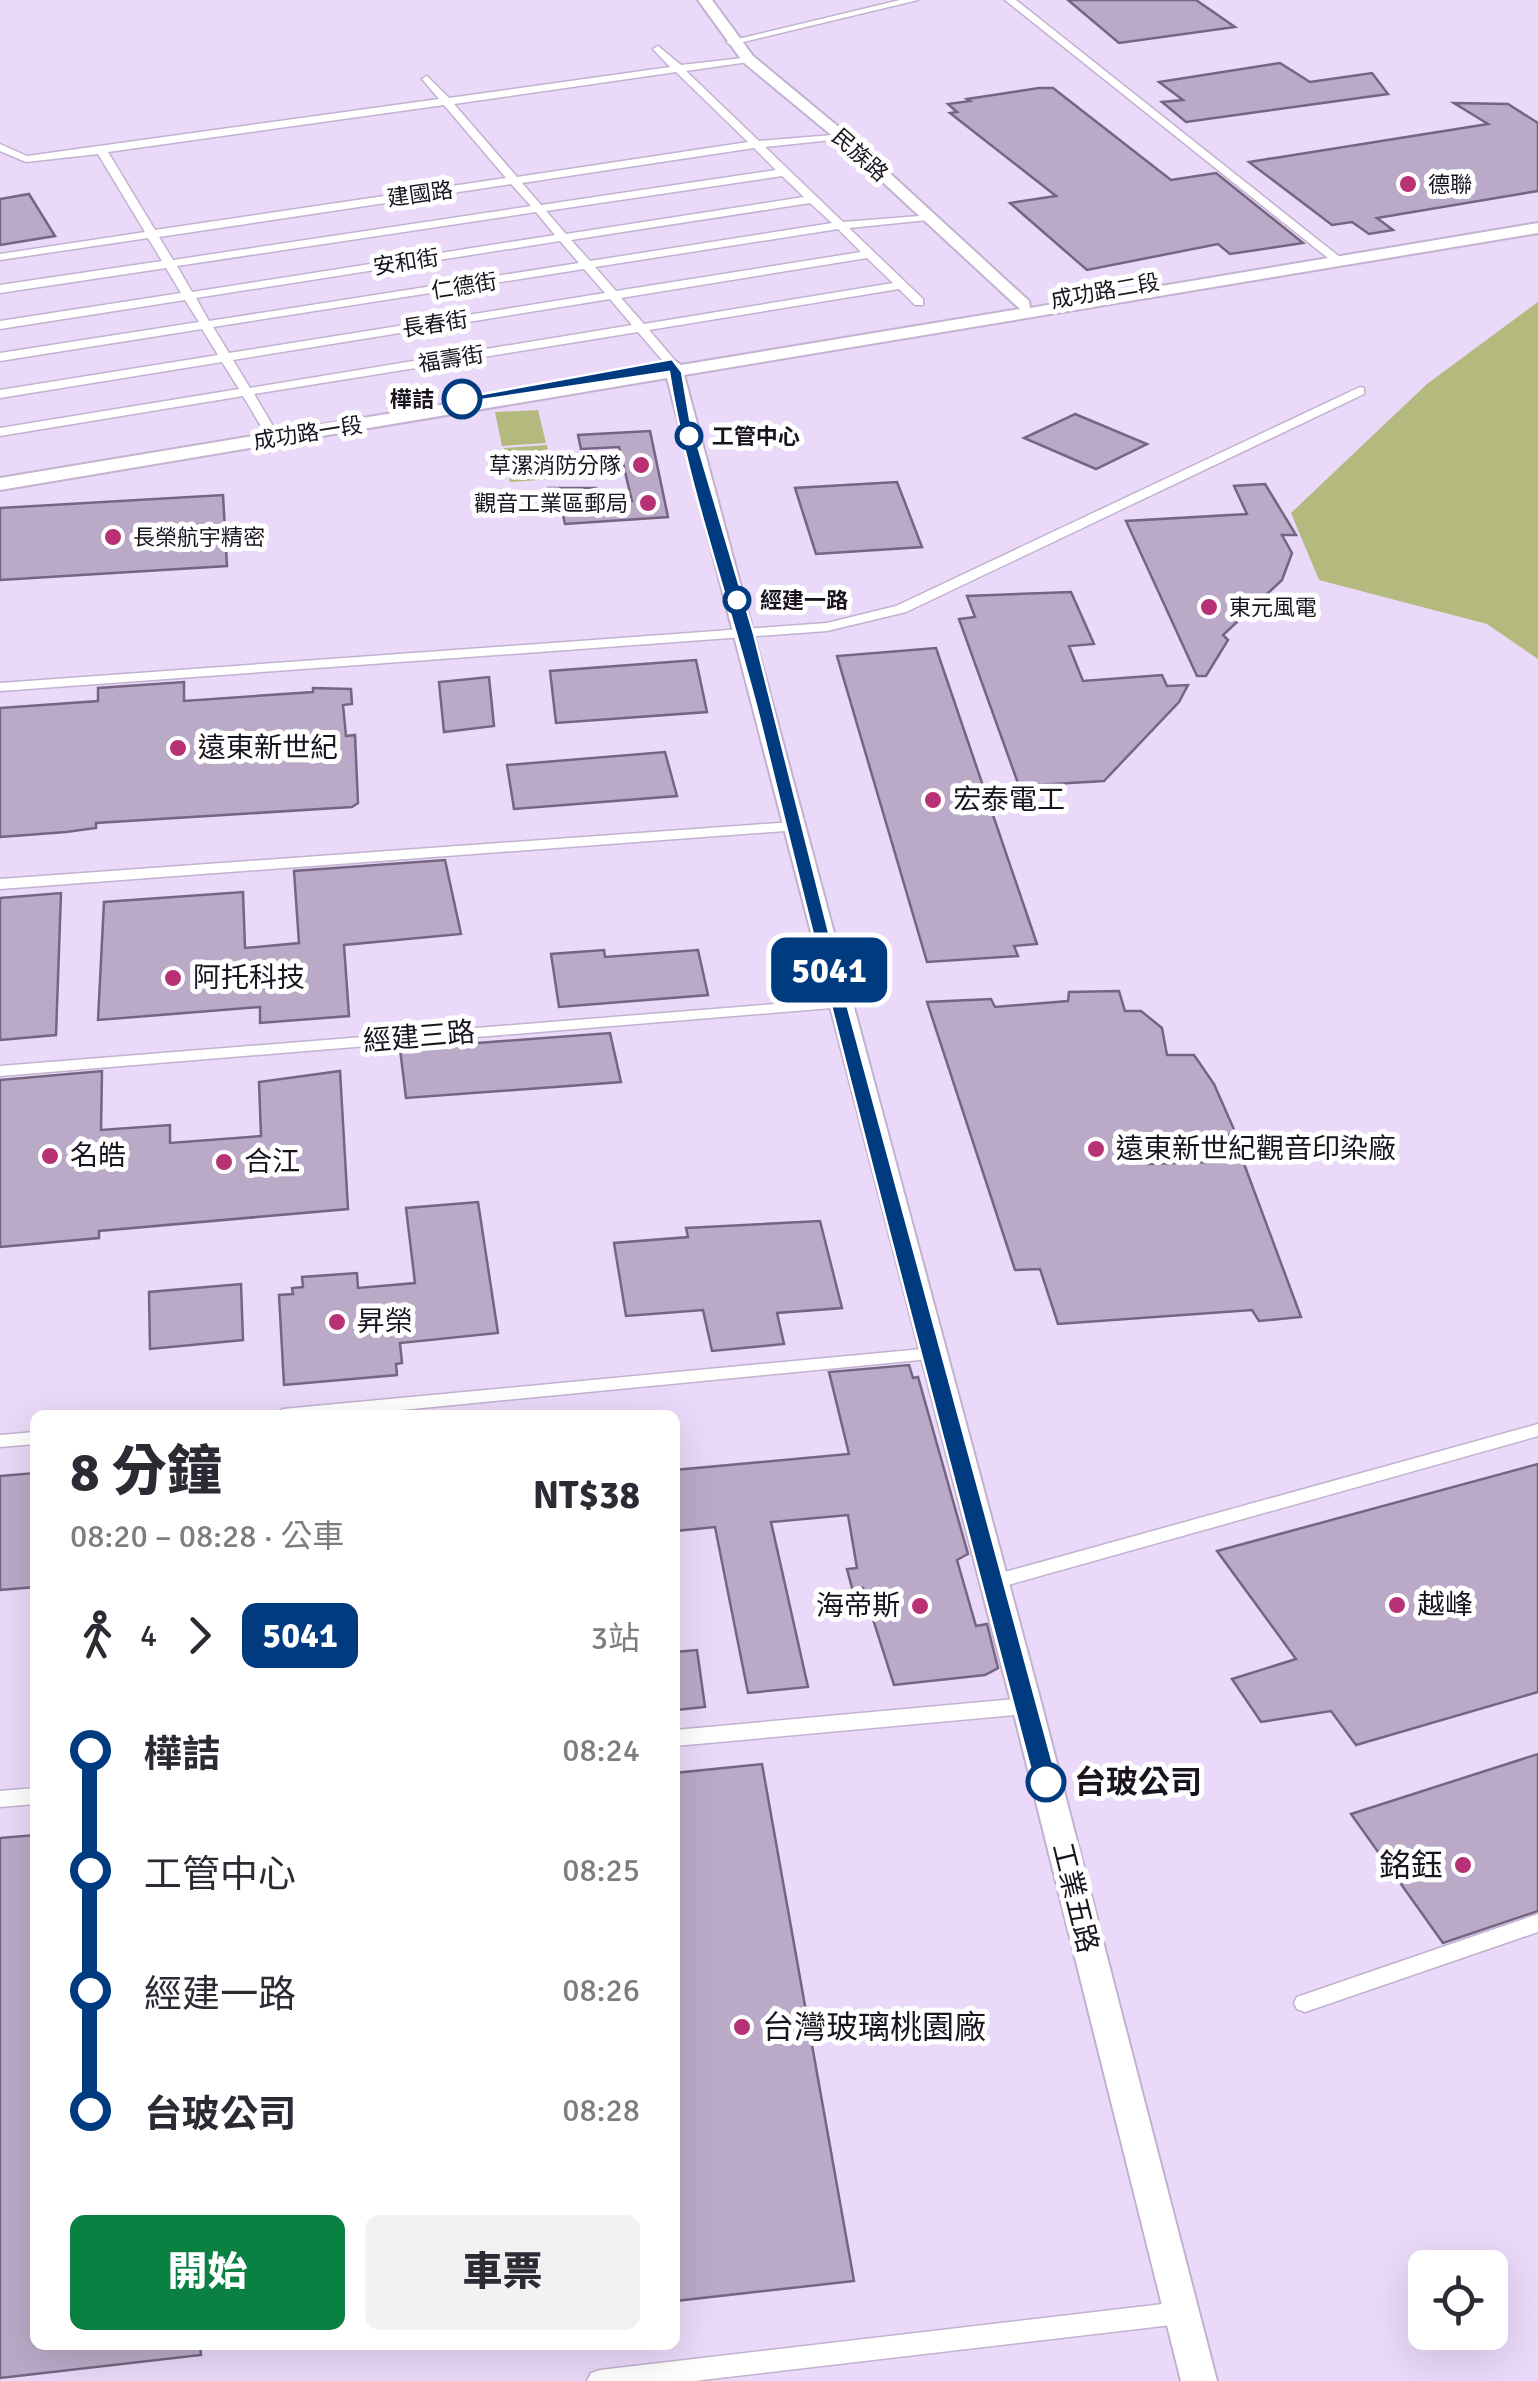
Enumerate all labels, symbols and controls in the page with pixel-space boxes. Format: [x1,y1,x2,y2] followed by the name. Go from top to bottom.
[826,123,894,187] street label: 民族路
[1428,171,1472,198] place label: 德聯
[1397,173,1419,195] marker: 德聯
[385,176,455,212] street label: 建國路
[371,244,441,280] street label: 安和街
[429,268,499,304] street label: 仁德街
[1048,268,1162,314] street label: 成功路二段
[400,306,470,342] street label: 長春街
[416,341,486,377] street label: 福壽街
[443,380,481,418] marker: 樺詰
[390,386,434,413] place label: 樺詰
[252,411,364,455] street label: 成功路一段
[676,423,702,449] marker: 工管中心
[712,423,800,450] place label: 工管中心
[489,452,621,479] place label: 草漯消防分隊
[630,454,652,476] marker: 草漯消防分隊
[474,490,628,517] place label: 觀音工業區郵局
[637,492,659,514] marker: 觀音工業區郵局
[133,524,265,551] place label: 長榮航宇精密
[102,526,124,548] marker: 長榮航宇精密
[724,587,750,613] marker: 經建一路
[760,587,848,614] place label: 經建一路
[1229,594,1317,621] place label: 東元風電
[1198,596,1220,618] marker: 東元風電
[198,731,338,765] place label: 遠東新世紀
[167,737,189,759] marker: 遠東新世紀
[953,783,1065,817] place label: 宏泰電工
[922,789,944,811] marker: 宏泰電工
[759,938,899,1002] line badge: 5041
[791,949,867,992] text: 5041
[193,961,305,995] place label: 阿托科技
[162,967,184,989] marker: 阿托科技
[362,1015,476,1059] street label: 經建三路
[1116,1132,1396,1166] place label: 遠東新世紀觀音印染廠
[1085,1138,1107,1160] marker: 遠東新世紀觀音印染廠
[70,1139,126,1173] place label: 名皓
[39,1145,61,1167] marker: 名皓
[244,1145,300,1179] place label: 合江
[213,1151,235,1173] marker: 合江
[357,1305,413,1339] place label: 昇榮
[326,1311,348,1333] marker: 昇榮
[70,1438,222,1506] text: 8 分鐘
[533,1472,640,1519] text: NT$38
[70,1517,344,1556] text: 08:20 – 08:28 · 公車
[1417,1588,1473,1622] place label: 越峰
[816,1589,900,1623] place label: 海帝斯
[1386,1594,1408,1616] marker: 越峰
[909,1595,931,1617] marker: 海帝斯
[70,1608,125,1663] icon: walk
[172,1608,227,1663] icon: forward
[262,1614,338,1657] text: 5041
[140,1616,157,1655] text: 4
[591,1619,640,1658] text: 3站
[144,1731,220,1778] text: 樺詰
[562,1731,640,1770] text: 08:24
[1027,1763,1065,1801] marker: 台玻公司
[1074,1763,1202,1802] place label: 台玻公司
[1045,1840,1105,1956] street label: 工業五路
[1379,1846,1443,1885] place label: 銘鈺
[144,1851,296,1898] text: 工管中心
[562,1851,640,1890] text: 08:25
[1452,1854,1474,1876] marker: 銘鈺
[144,1971,296,2018] text: 經建一路
[562,1971,640,2010] text: 08:26
[762,2008,986,2047] place label: 台灣玻璃桃園廠
[731,2016,753,2038] marker: 台灣玻璃桃園廠
[144,2091,296,2138] text: 台玻公司
[562,2091,640,2130] text: 08:28
[70,2215,345,2330] button: 開始
[365,2215,640,2330] button: 車票
[1408,2250,1508,2350] map controls
[1408,2250,1508,2350] button: locate

